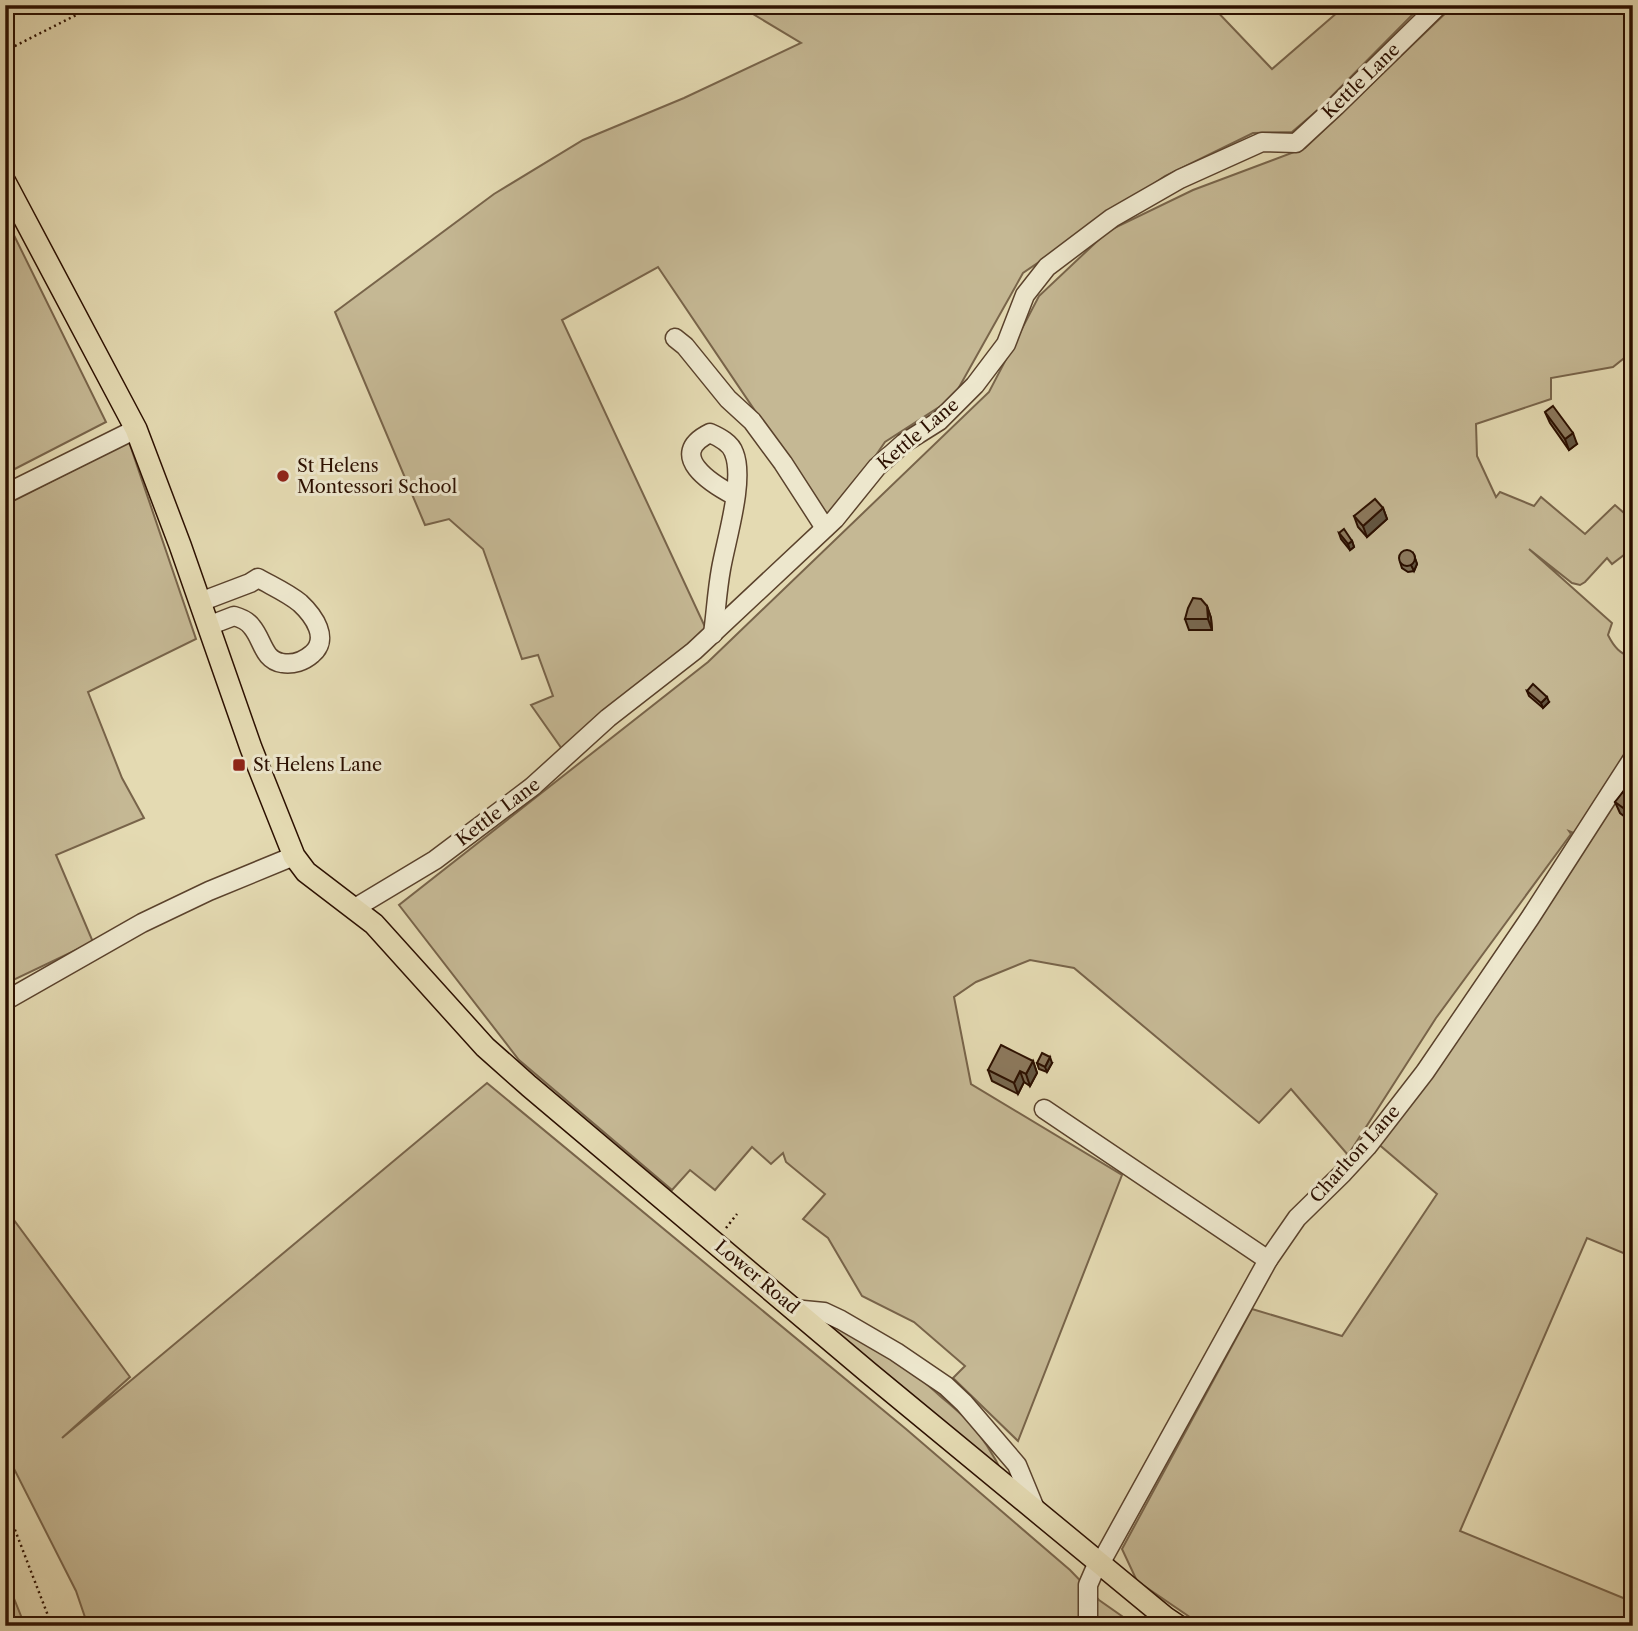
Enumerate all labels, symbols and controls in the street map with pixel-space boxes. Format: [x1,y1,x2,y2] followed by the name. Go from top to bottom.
[1318,39,1404,123] street label: Kettle Lane
[873,394,963,474] street label: Kettle Lane
[297,455,457,498] place label: St Helens Montessori School
[275,468,291,484] marker: St Helens Montessori School
[253,754,382,776] place label: St Helens Lane
[231,757,247,773] marker: St Helens Lane
[452,773,544,851] street label: Kettle Lane
[1305,1101,1405,1207] street label: Charlton Lane
[710,1235,804,1319] street label: Lower Road

